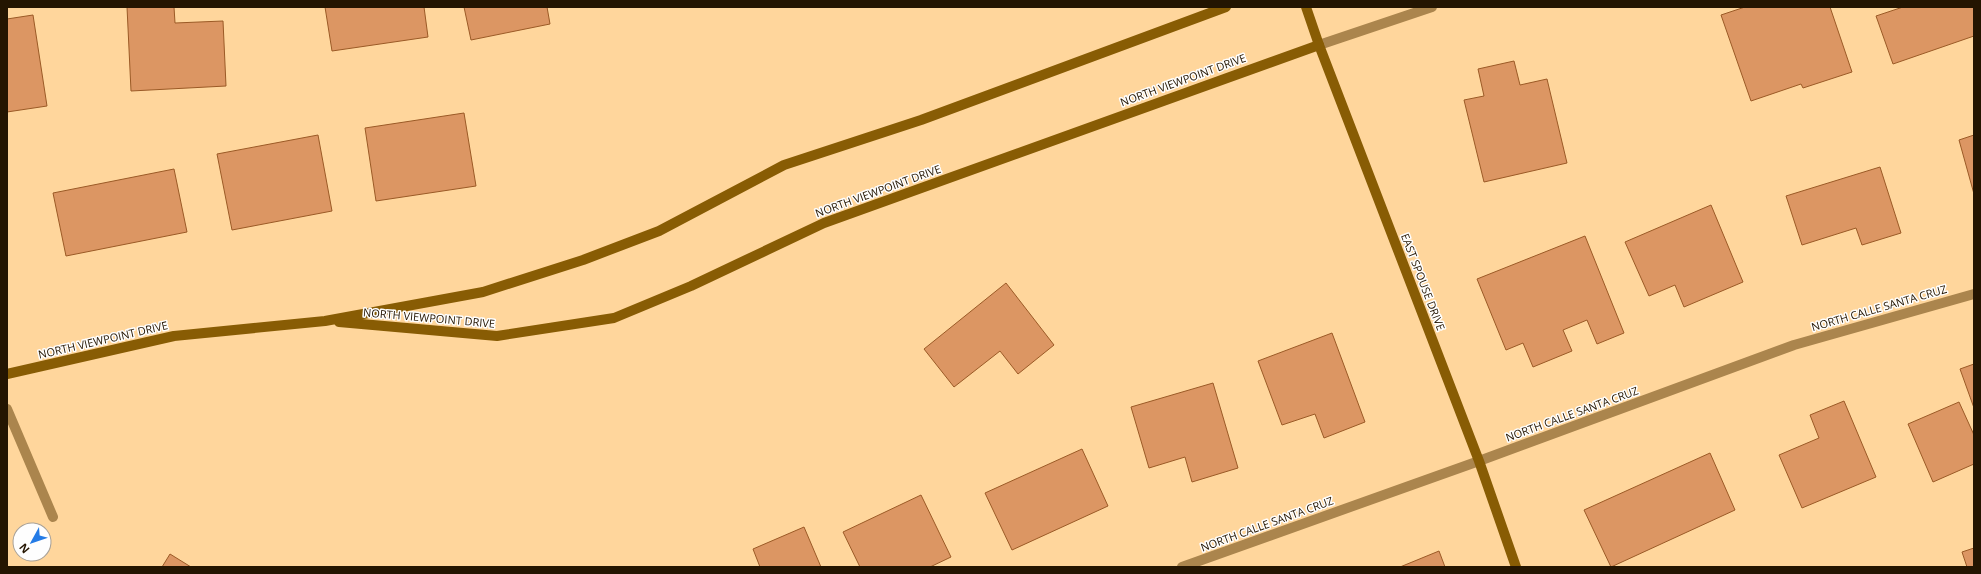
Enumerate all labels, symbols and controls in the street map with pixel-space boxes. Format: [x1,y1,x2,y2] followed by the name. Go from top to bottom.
[1118,50,1248,109] street label: NORTH VIEWPOINT DRIVE
[813,161,943,220] street label: NORTH VIEWPOINT DRIVE
[1398,231,1449,332] street label: EAST SPOUSE DRIVE
[1809,281,1948,334] street label: NORTH CALLE SANTA CRUZ
[362,304,496,331] street label: NORTH VIEWPOINT DRIVE
[37,317,169,362] street label: NORTH VIEWPOINT DRIVE
[1503,383,1640,445] street label: NORTH CALLE SANTA CRUZ
[1198,493,1335,555] street label: NORTH CALLE SANTA CRUZ
[12,522,52,562] north arrow
[15,540,33,557] text: N

